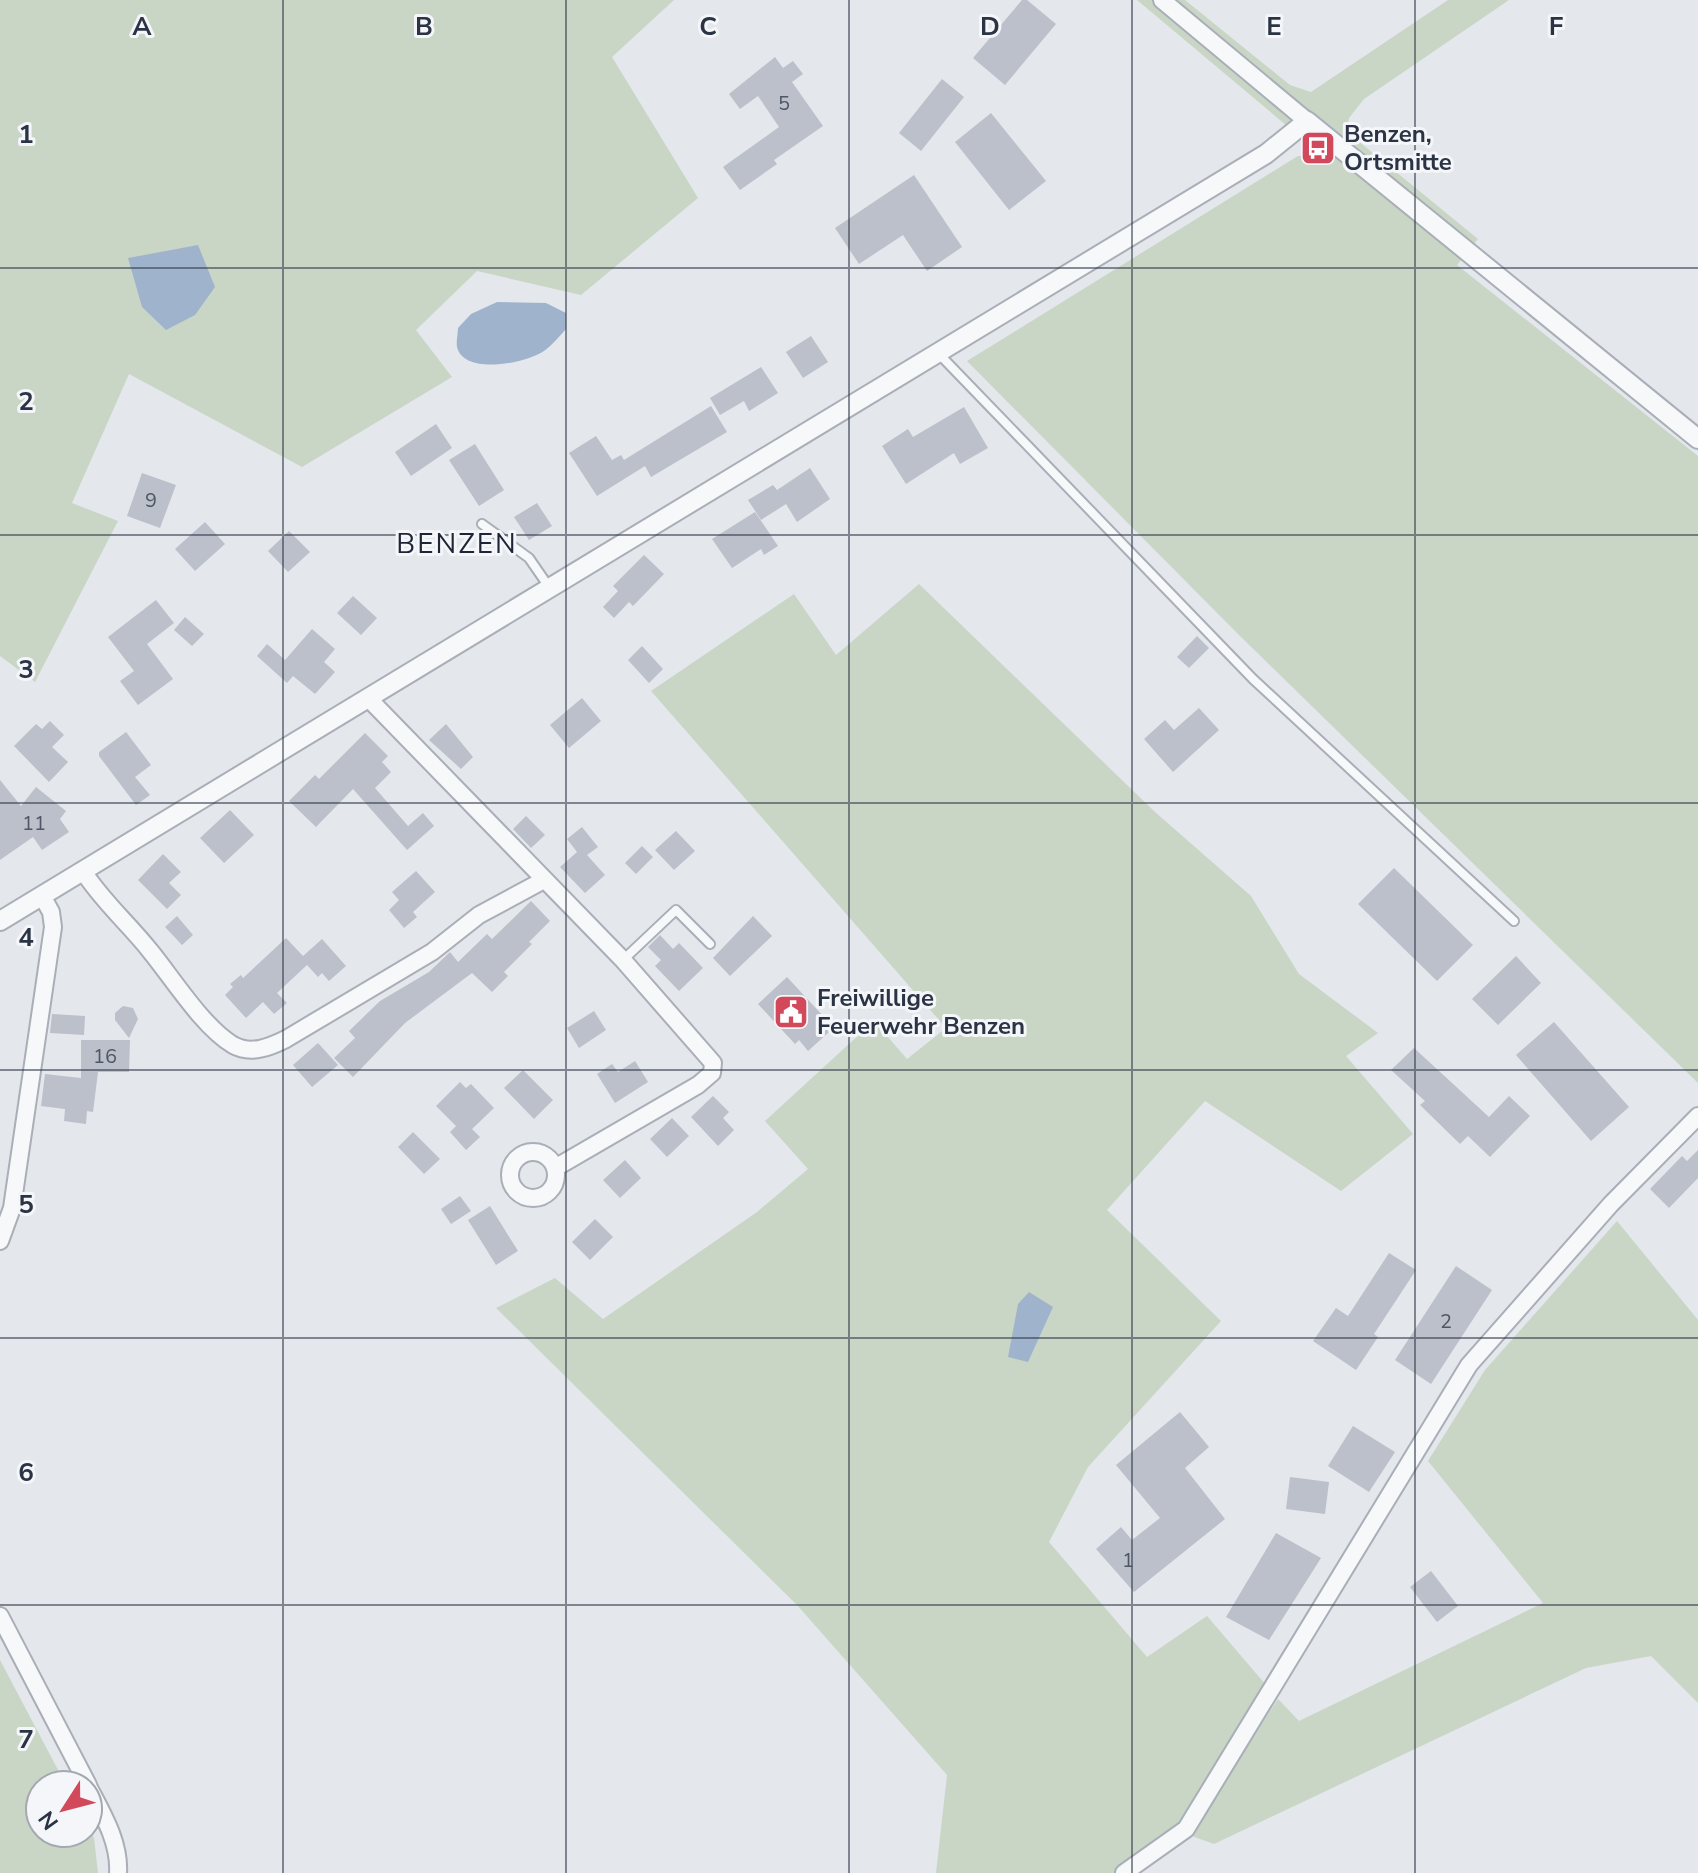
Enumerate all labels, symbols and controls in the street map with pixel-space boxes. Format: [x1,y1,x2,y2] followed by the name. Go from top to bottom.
[132,9,152,44] text: A
[415,9,433,44] text: B
[699,9,717,44] text: C
[980,9,1000,44] text: D
[1266,9,1282,44] text: E
[1549,9,1563,44] text: F
[778,90,790,117] house number: 5
[18,117,34,152] text: 1
[1344,118,1452,178] place label: Benzen, Ortsmitte
[1299,129,1337,167] bus stop icon: Benzen, Ortsmitte
[18,384,34,419] text: 2
[145,487,157,514] house number: 9
[396,525,518,563] district label: BENZEN
[18,652,34,687] text: 3
[22,810,46,837] house number: 11
[18,920,34,955] text: 4
[817,982,1025,1042] place label: Freiwillige Feuerwehr Benzen
[772,993,810,1031] public building icon: Freiwillige Feuerwehr Benzen
[93,1043,117,1070] house number: 16
[18,1187,34,1222] text: 5
[1440,1308,1452,1335] house number: 2
[18,1455,34,1490] text: 6
[1122,1547,1134,1574] house number: 1
[18,1722,34,1757] text: 7
[24,1769,104,1849] north arrow
[32,1805,66,1836] text: N

